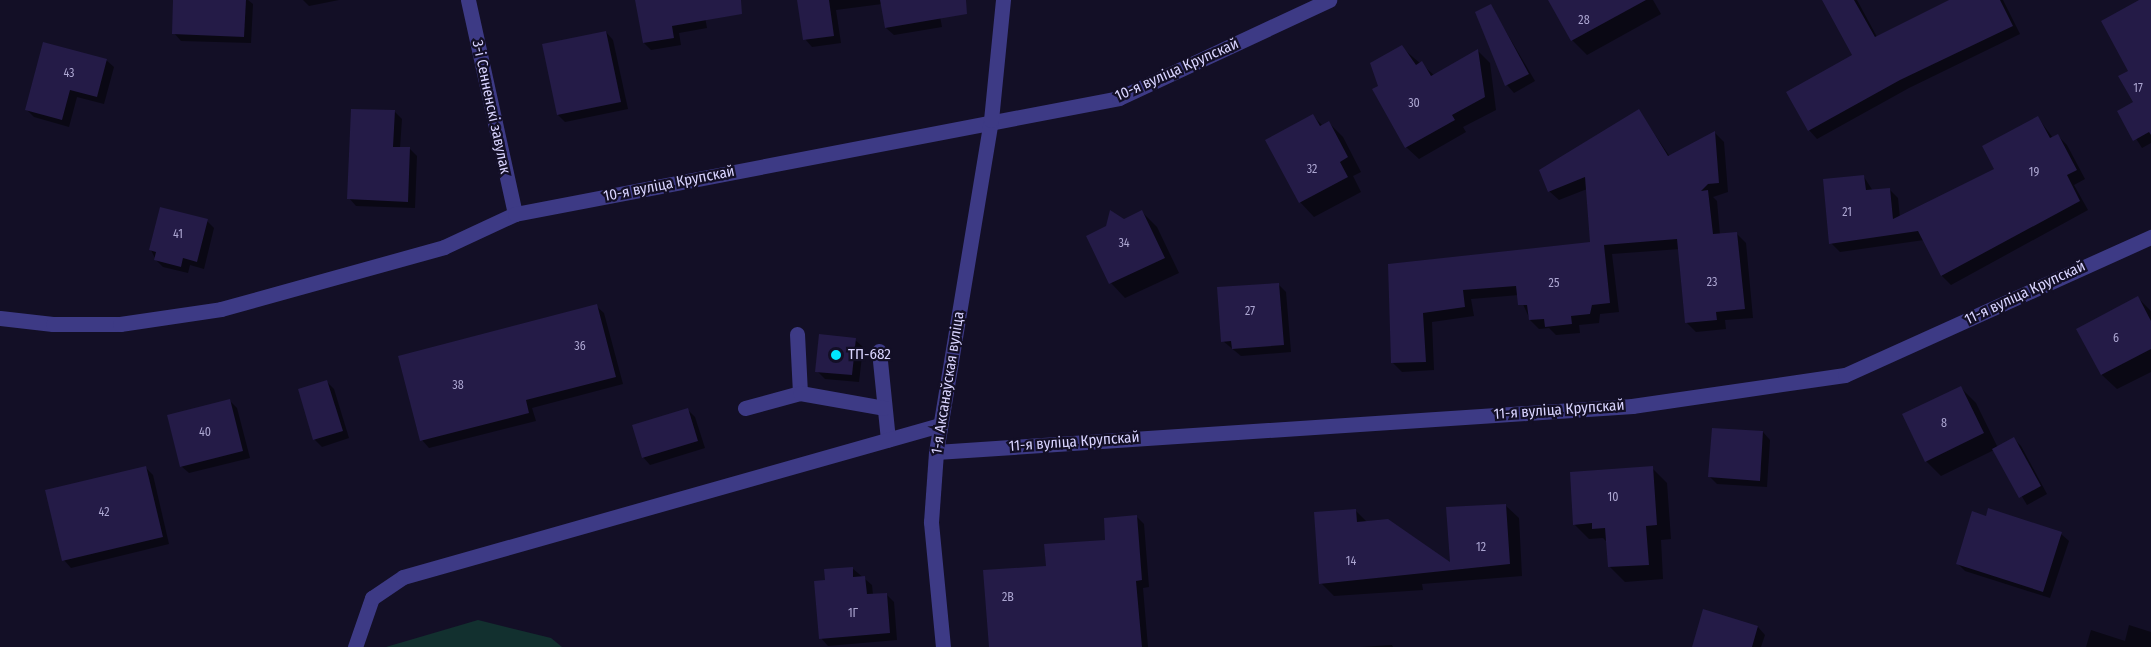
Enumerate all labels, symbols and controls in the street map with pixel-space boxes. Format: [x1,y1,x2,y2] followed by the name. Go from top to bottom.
[1578,14,1590,28] house number: 28
[1112,35,1242,105] street label: 10-я вуліца Крупскай
[468,38,514,176] street label: 3-і Сенненскі завулак
[63,67,75,81] house number: 43
[2133,82,2143,96] house number: 17
[1408,97,1420,111] house number: 30
[602,162,736,206] street label: 10-я вуліца Крупскай
[1307,163,1317,177] house number: 32
[2029,166,2039,180] house number: 19
[1842,206,1852,220] house number: 21
[173,228,183,242] house number: 41
[1118,237,1130,251] house number: 34
[1962,257,2088,329] street label: 11-я вуліца Крупскай
[1707,276,1717,290] house number: 23
[1549,277,1559,291] house number: 25
[1245,305,1255,319] house number: 27
[928,310,968,456] street label: 1-я Аксанаўская вуліца
[2113,332,2119,346] house number: 6
[574,340,586,354] house number: 36
[848,346,891,364] place label: ТП-682
[829,348,843,362] marker: ТП-682
[452,379,464,393] house number: 38
[1493,396,1625,424] street label: 11-я вуліца Крупскай
[1941,417,1947,431] house number: 8
[199,426,211,440] house number: 40
[1008,428,1140,456] street label: 11-я вуліца Крупскай
[1608,491,1618,505] house number: 10
[99,506,109,520] house number: 42
[1476,541,1486,555] house number: 12
[1346,555,1356,569] house number: 14
[1002,591,1014,605] house number: 2В
[848,607,858,621] house number: 1Г

